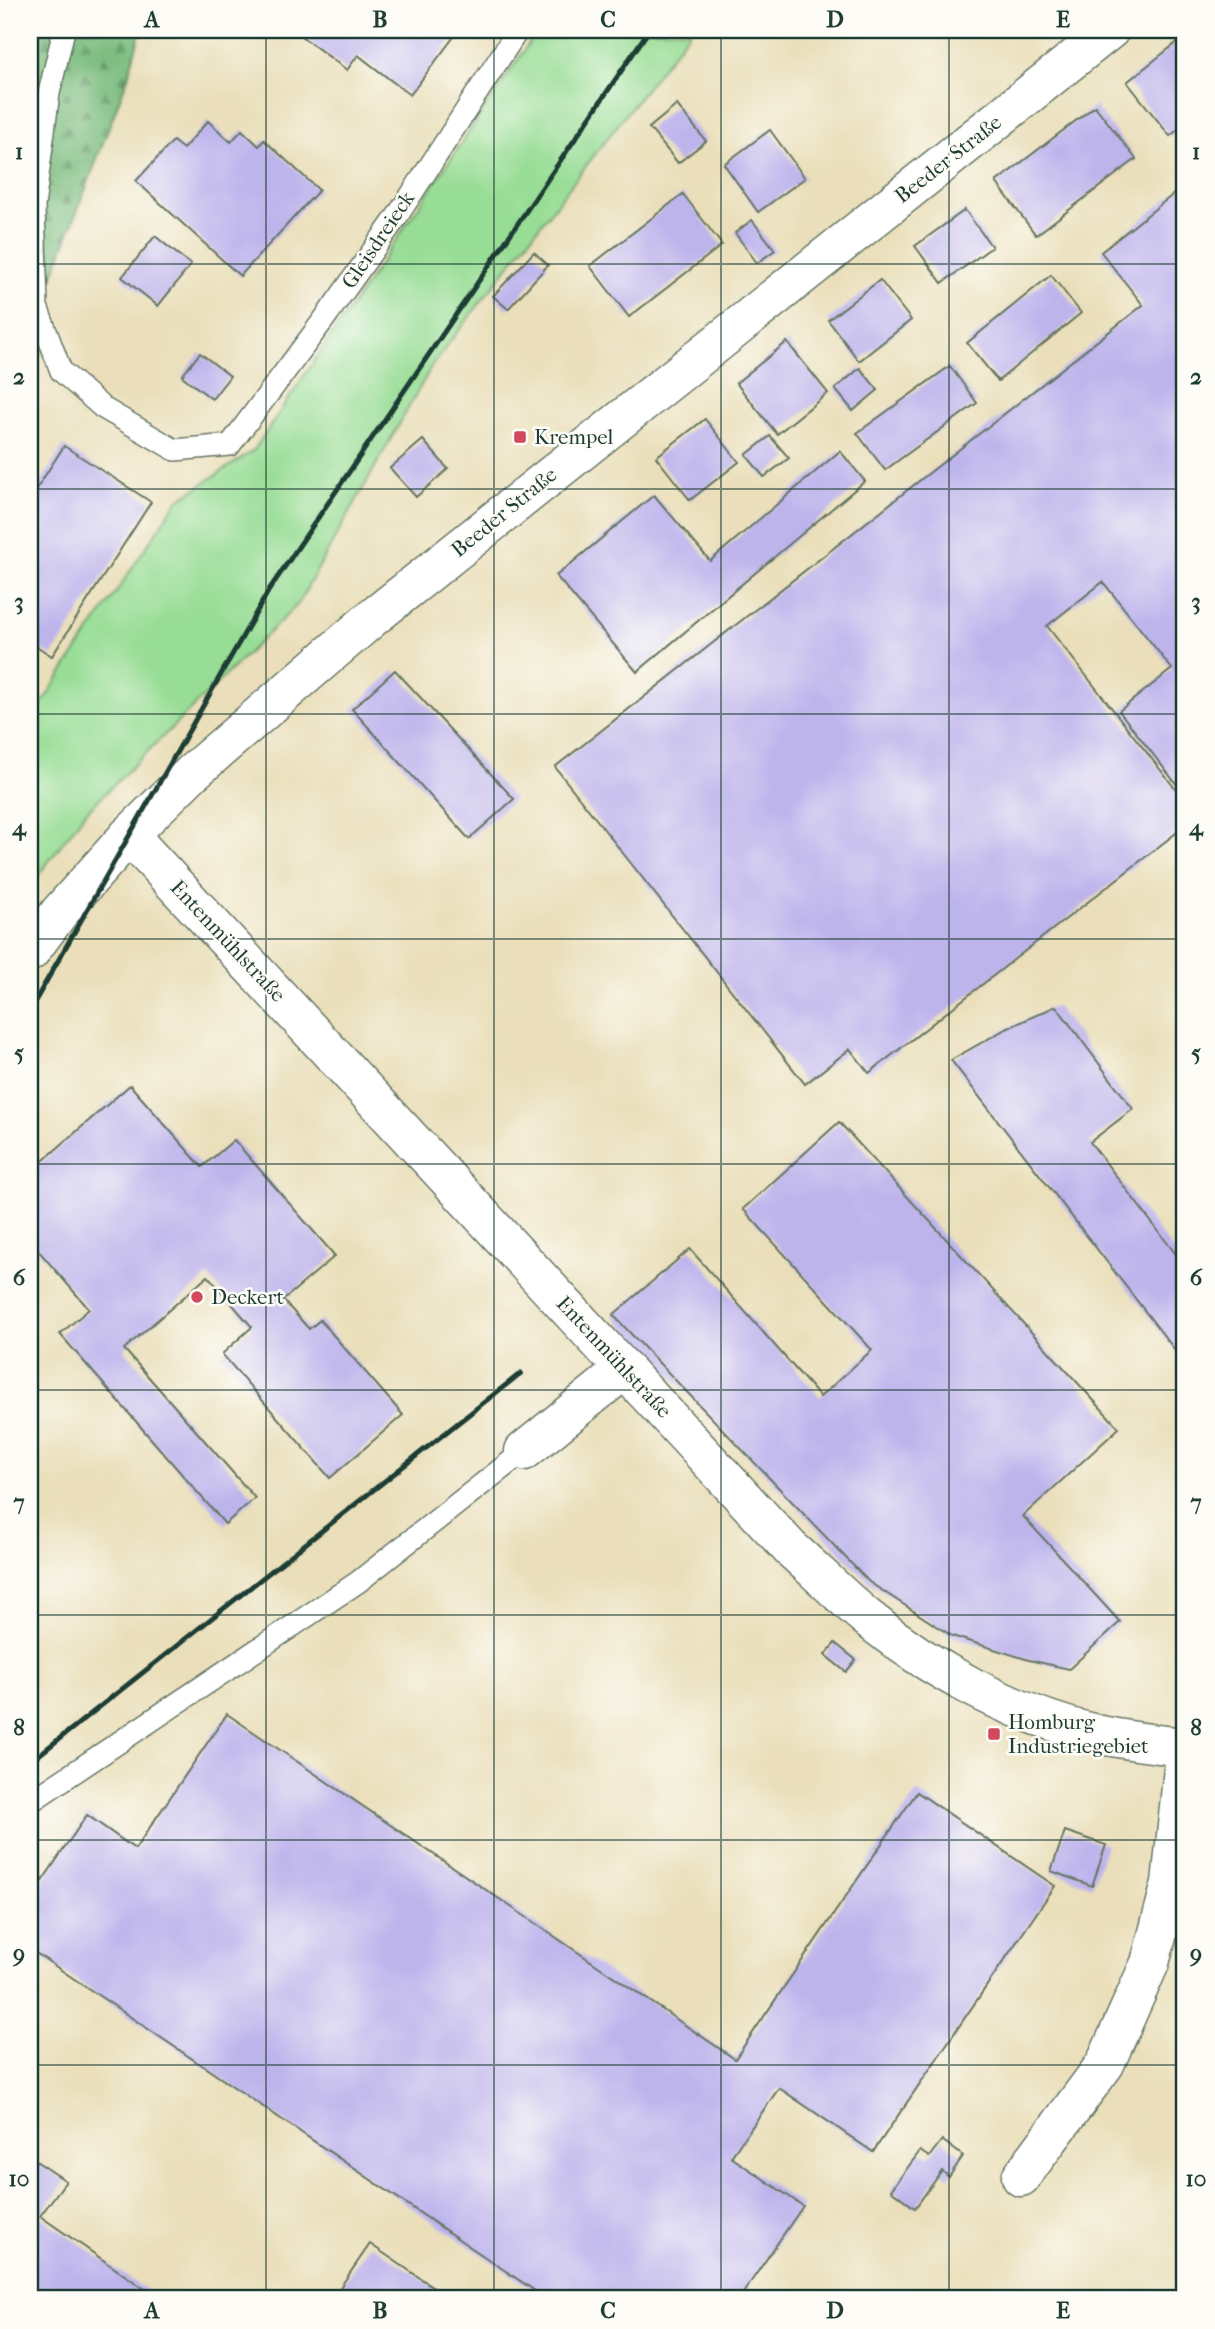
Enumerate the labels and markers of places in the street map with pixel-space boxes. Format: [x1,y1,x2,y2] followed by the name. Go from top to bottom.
[534,425,614,449] place label: Krempel
[512,429,528,445] marker: Krempel
[211,1285,285,1309] place label: Deckert
[189,1289,205,1305] marker: Deckert
[1008,1710,1149,1758] place label: Homburg Industriegebiet
[986,1726,1002,1742] marker: Homburg Industriegebiet

